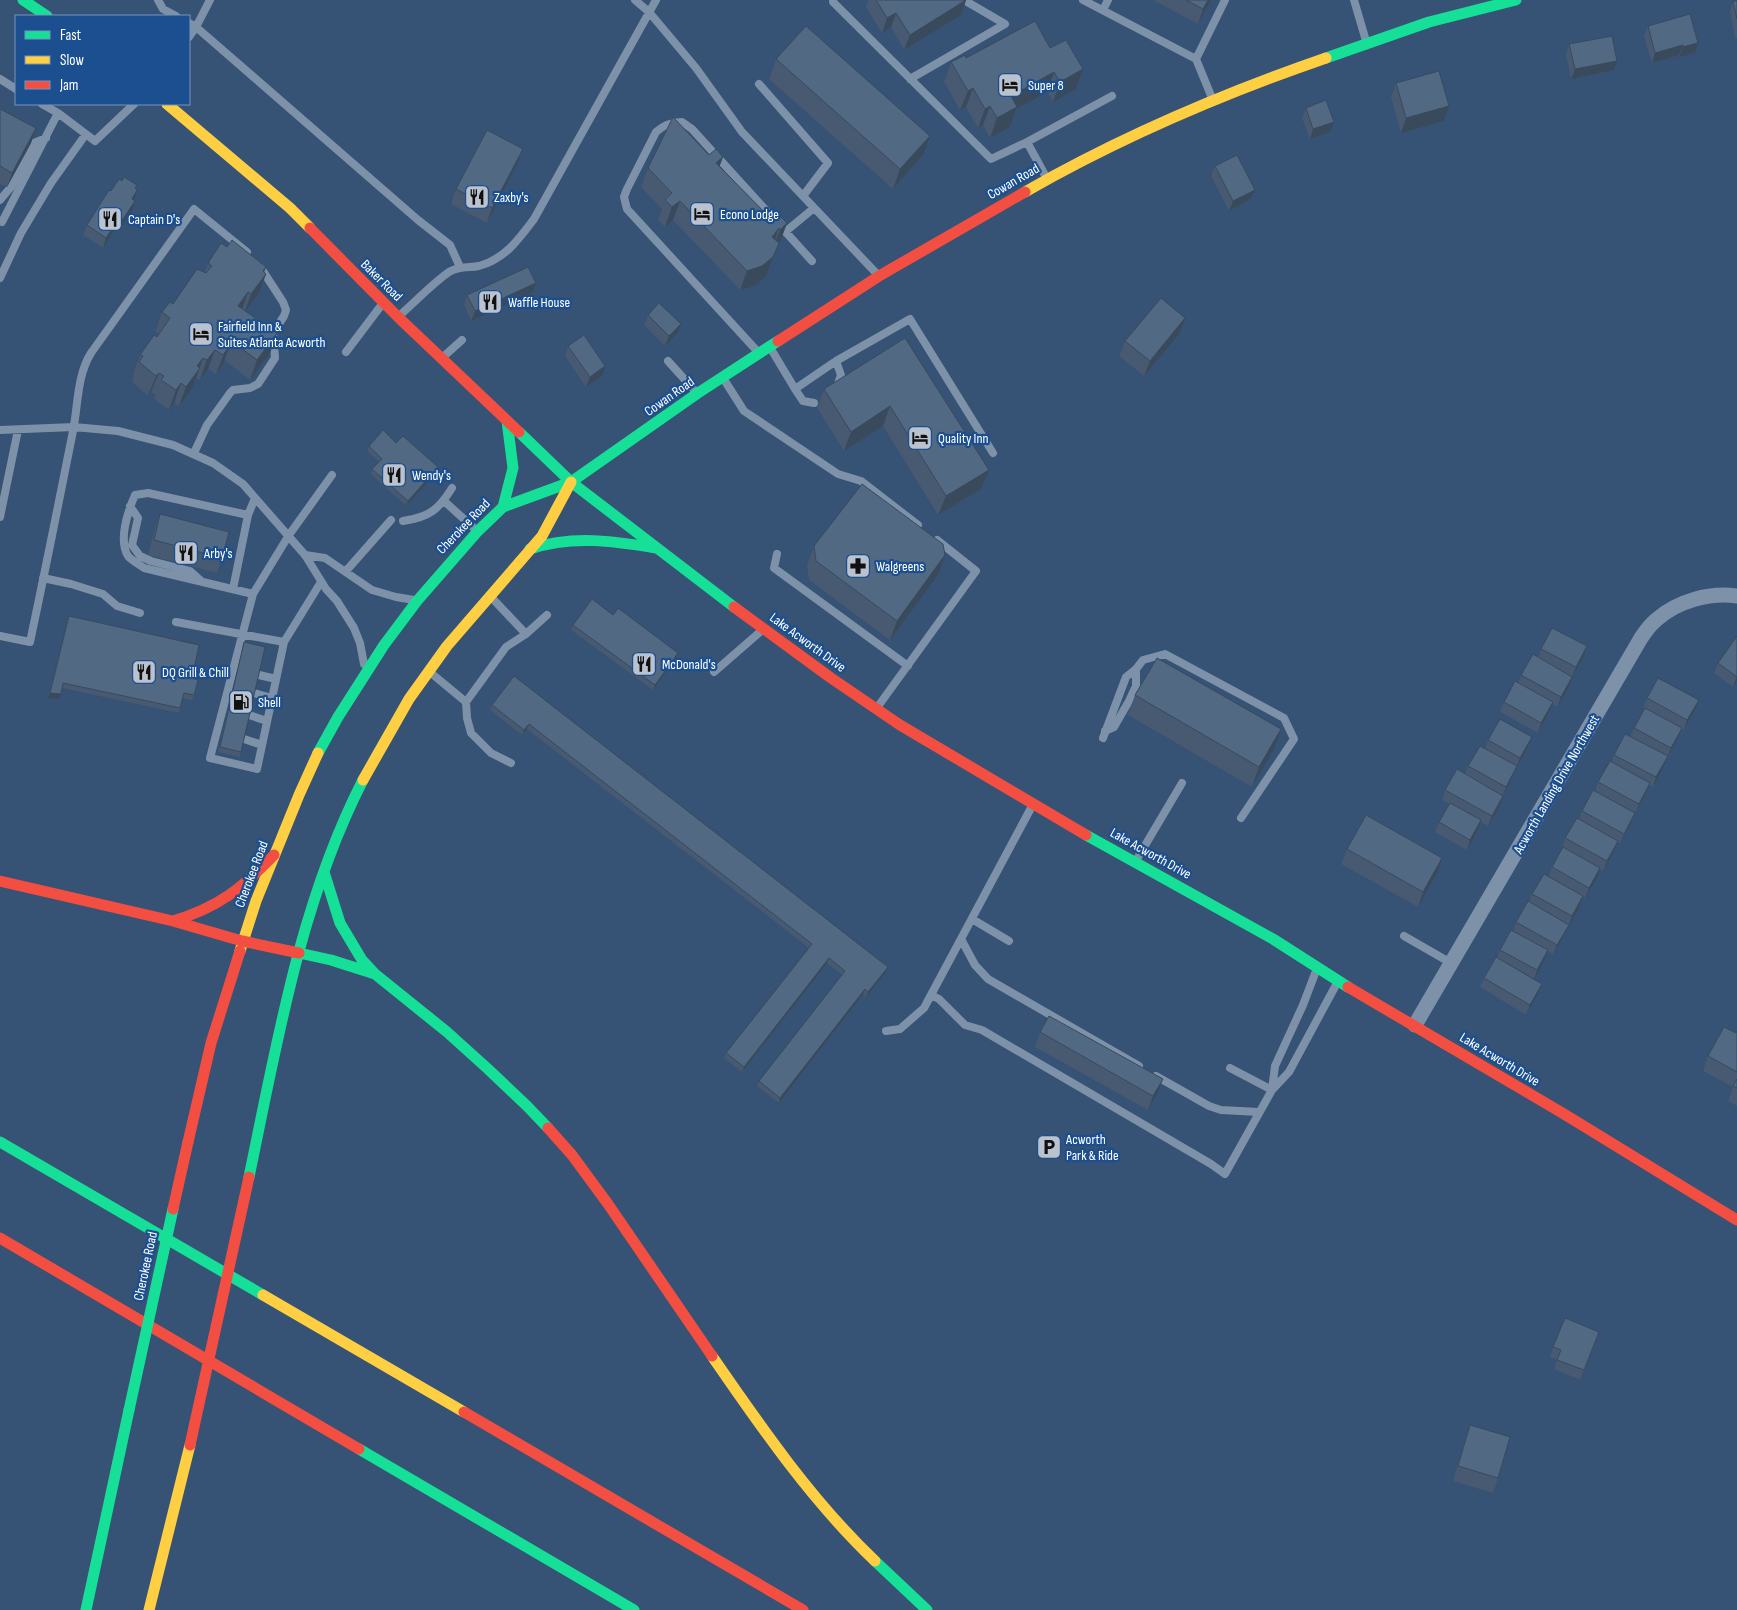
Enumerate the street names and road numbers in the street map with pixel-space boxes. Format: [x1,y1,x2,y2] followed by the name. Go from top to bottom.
[984,160,1042,203] street label: Cowan Road
[357,256,406,305] street label: Baker Road
[641,373,698,420] street label: Cowan Road
[433,495,494,557] street label: Cherokee Road
[766,609,849,676] street label: Lake Acworth Drive
[1509,712,1603,858] street label: Acworth Landing Drive Northwest
[1107,824,1194,883] street label: Lake Acworth Drive
[231,838,272,910] street label: Cherokee Road
[1457,1029,1543,1090] street label: Lake Acworth Drive
[130,1230,161,1302] street label: Cherokee Road

